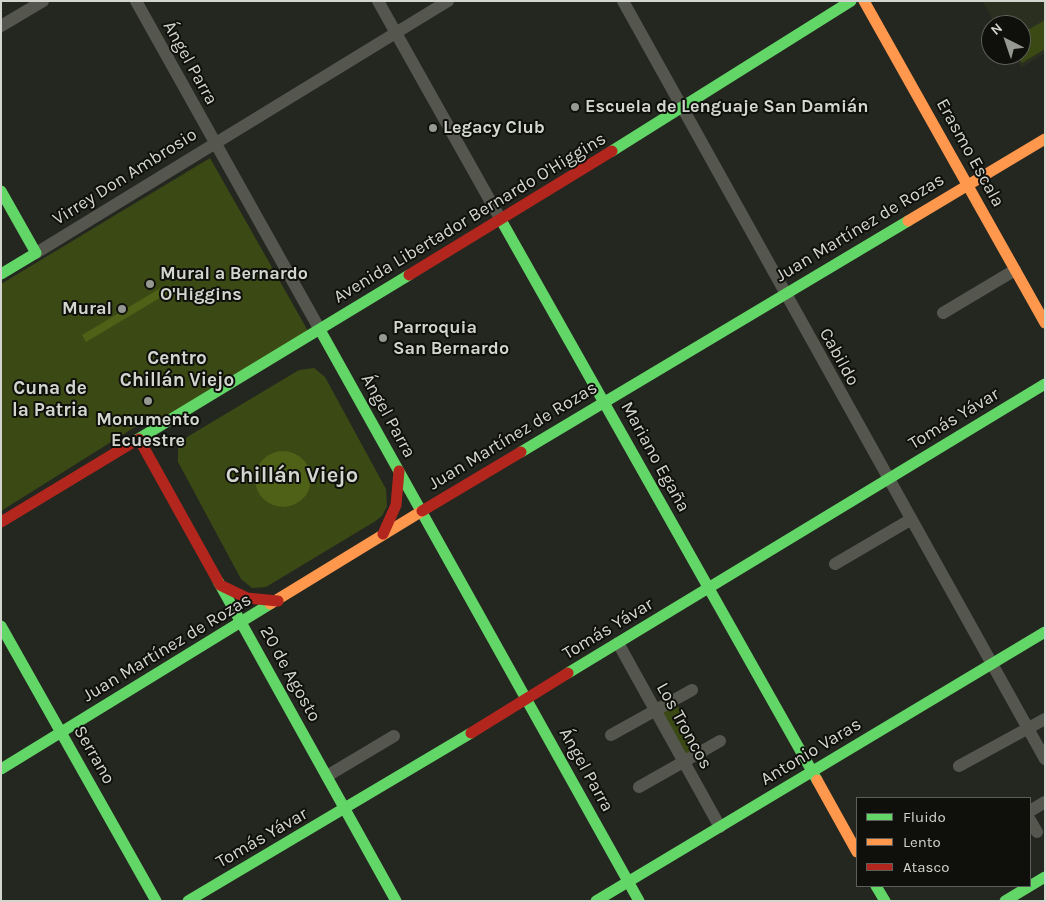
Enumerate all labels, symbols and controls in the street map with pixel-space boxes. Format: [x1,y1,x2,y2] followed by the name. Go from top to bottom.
[981,15,1031,65] north arrow
[158,17,222,109] street label: Ángel Parra
[987,19,1006,39] text: N
[931,95,1009,211] street label: Erasmo Escala
[585,96,869,118] place label: Escuela de Lenguaje San Damián
[569,101,581,113] marker: Escuela de Lenguaje San Damián
[443,117,545,139] place label: Legacy Club
[427,122,439,134] marker: Legacy Club
[49,124,201,230] street label: Virrey Don Ambrosio
[330,128,610,308] street label: Avenida Libertador Bernardo O'Higgins
[772,169,948,287] street label: Juan Martínez de Rozas
[160,263,308,306] place label: Mural a Bernardo O'Higgins
[144,278,156,290] marker: Mural a Bernardo O'Higgins
[62,298,112,320] place label: Mural
[116,303,128,315] marker: Mural
[393,317,509,359] place label: Parroquia San Bernardo
[814,324,864,390] street label: Cabildo
[377,332,389,344] marker: Parroquia San Bernardo
[120,348,234,392] district label: Centro Chillán Viejo
[356,370,420,462] street label: Ángel Parra
[425,377,601,495] street label: Juan Martínez de Rozas
[12,378,88,422] district label: Cuna de la Patria
[905,383,1003,455] street label: Tomás Yávar
[142,395,154,407] marker: Monumento Ecuestre
[616,398,694,516] street label: Mariano Egaña
[96,409,200,452] place label: Monumento Ecuestre
[226,463,358,489] district label: Chillán Viejo
[79,589,255,707] street label: Juan Martínez de Rozas
[559,593,657,665] street label: Tomás Yávar
[255,622,325,726] street label: 20 de Agosto
[651,679,717,773] street label: Los Troncos
[757,714,865,790] street label: Antonio Varas
[69,722,119,788] street label: Serrano
[554,724,618,816] street label: Ángel Parra
[856,797,1031,887] legend
[212,803,312,873] street label: Tomás Yávar
[903,808,946,826] text: Fluido
[903,833,941,851] text: Lento
[903,858,949,876] text: Atasco

